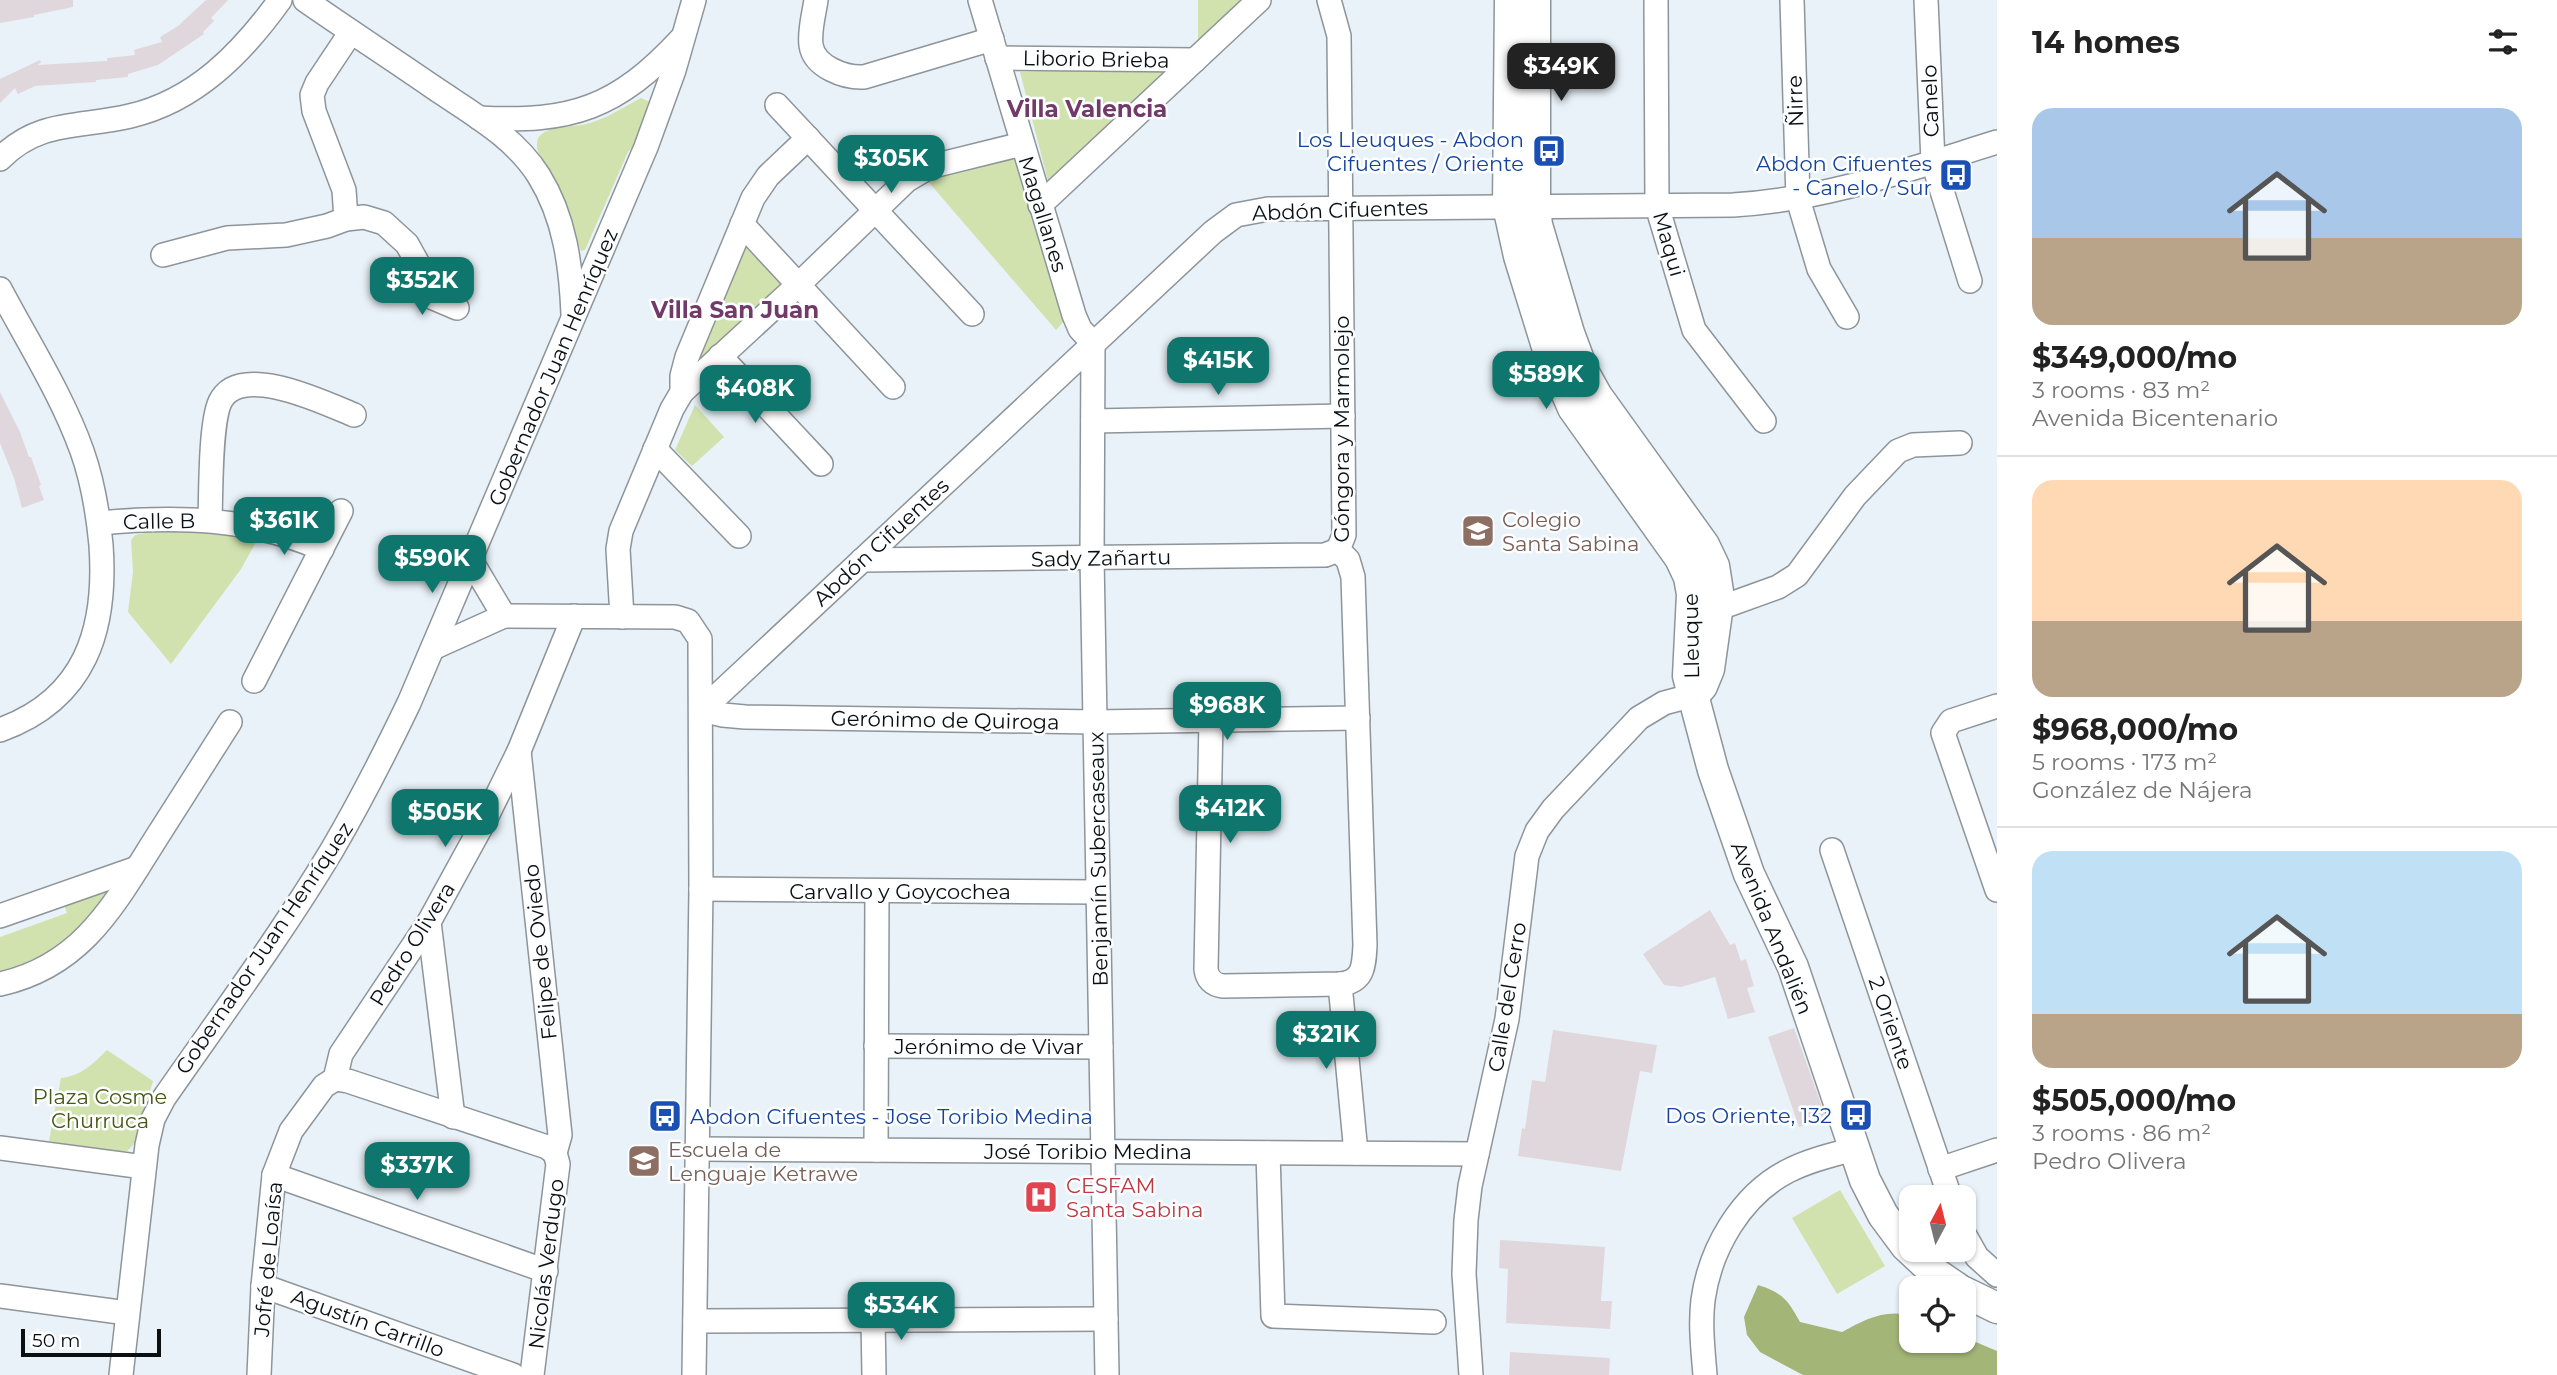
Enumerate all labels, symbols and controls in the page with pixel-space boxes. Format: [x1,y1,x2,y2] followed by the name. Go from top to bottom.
[2484,23,2522,61] icon: filters
[2032,24,2180,61] text: 14 homes
[1512,43,1610,103] pin: $349K
[1022,45,1170,73] street label: Liborio Brieba
[1523,52,1599,80] text: $349K
[1916,64,1944,138] street label: Canelo
[1782,75,1808,127] street label: Ñirre
[1006,95,1167,123] district label: Villa Valencia
[1297,127,1524,176] place label: Los Lleuques - Abdon Cifuentes / Oriente
[1530,132,1568,170] bus stop icon: Los Lleuques - Abdon Cifuentes / Oriente
[842,136,940,195] pin: $305K
[854,144,928,172] text: $305K
[1756,151,1932,200] place label: Abdon Cifuentes - Canelo / Sur
[1013,153,1073,275] street label: Magallanes
[2214,153,2340,279] icon: home
[1937,156,1975,194] bus stop icon: Abdon Cifuentes - Canelo / Sur
[1252,194,1428,226] street label: Abdón Cifuentes
[1648,209,1690,279] street label: Maqui
[483,225,623,509] street label: Gobernador Juan Henríquez
[373,258,471,317] pin: $352K
[386,266,458,294] text: $352K
[650,296,819,324] district label: Villa San Juan
[1329,316,1354,542] street label: Góngora y Marmolejo
[1169,338,1267,397] pin: $415K
[2032,339,2237,376] text: $349,000/mo
[1183,346,1253,374] text: $415K
[1497,352,1595,411] pin: $589K
[1508,360,1584,388] text: $589K
[706,366,804,425] pin: $408K
[716,374,794,402] text: $408K
[2032,376,2210,404] text: 3 rooms · 83 m²
[2032,404,2278,432] text: Avenida Bicentenario
[808,473,954,611] street label: Abdón Cifuentes
[235,498,333,557] pin: $361K
[250,506,318,534] text: $361K
[1502,507,1639,556] place label: Colegio Santa Sabina
[123,508,195,534] street label: Calle B
[1459,512,1497,550] school or university icon: Colegio Santa Sabina
[2214,525,2340,651] icon: home
[383,536,481,595] pin: $590K
[394,544,470,572] text: $590K
[1031,544,1171,572] street label: Sady Zañartu
[1678,593,1704,679] street label: Lleuque
[1178,682,1276,742] pin: $968K
[1189,691,1265,719] text: $968K
[830,706,1060,734] street label: Gerónimo de Quiroga
[2032,711,2238,748] text: $968,000/mo
[1083,731,1113,987] street label: Benjamín Subercaseaux
[2032,748,2217,776] text: 5 rooms · 173 m²
[2032,776,2253,804] text: González de Nájera
[1181,786,1279,845] pin: $412K
[396,790,494,849] pin: $505K
[1195,794,1265,822] text: $412K
[408,798,482,826] text: $505K
[170,817,358,1079] street label: Gobernador Juan Henríquez
[1726,838,1818,1018] street label: Avenida Andalién
[518,863,562,1041] street label: Felipe de Oviedo
[364,878,460,1010] street label: Pedro Olivera
[789,879,1011,904] street label: Carvallo y Goycochea
[2214,896,2340,1022] icon: home
[1483,920,1531,1074] street label: Calle del Cerro
[1863,973,1919,1073] street label: 2 Oriente
[1277,1012,1375,1071] pin: $321K
[1292,1020,1360,1048] text: $321K
[893,1034,1084,1059] street label: Jerónimo de Vivar
[2032,1082,2236,1119] text: $505,000/mo
[33,1084,167,1133] park label: Plaza Cosme Churruca
[1837,1096,1875,1134] bus stop icon: Dos Oriente, 132
[646,1097,684,1135] bus stop icon: Abdon Cifuentes - Jose Toribio Medina
[1665,1103,1832,1128] place label: Dos Oriente, 132
[690,1104,1093,1129] place label: Abdon Cifuentes - Jose Toribio Medina
[2032,1119,2211,1147] text: 3 rooms · 86 m²
[668,1137,858,1186] place label: Escuela de Lenguaje Ketrawe
[983,1139,1192,1164] street label: José Toribio Medina
[368,1142,466,1202] pin: $337K
[625,1142,663,1180] school or university icon: Escuela de Lenguaje Ketrawe
[2032,1147,2187,1175] text: Pedro Olivera
[381,1151,453,1179] text: $337K
[1066,1173,1203,1222] place label: CESFAM Santa Sabina
[523,1177,569,1351] street label: Nicolás Verdugo
[1022,1178,1060,1216] hospital icon: CESFAM Santa Sabina
[249,1180,287,1339] street label: Jofré de Loaísa
[1899,1185,1976,1262] north arrow
[1899,1185,1976,1353] map controls
[1899,1276,1976,1353] button: locate
[852,1282,950,1342] pin: $534K
[288,1284,448,1362] street label: Agustín Carrillo
[864,1291,938,1319] text: $534K
[21,1326,161,1358] scale bar
[32,1329,80,1352] text: 50 m

